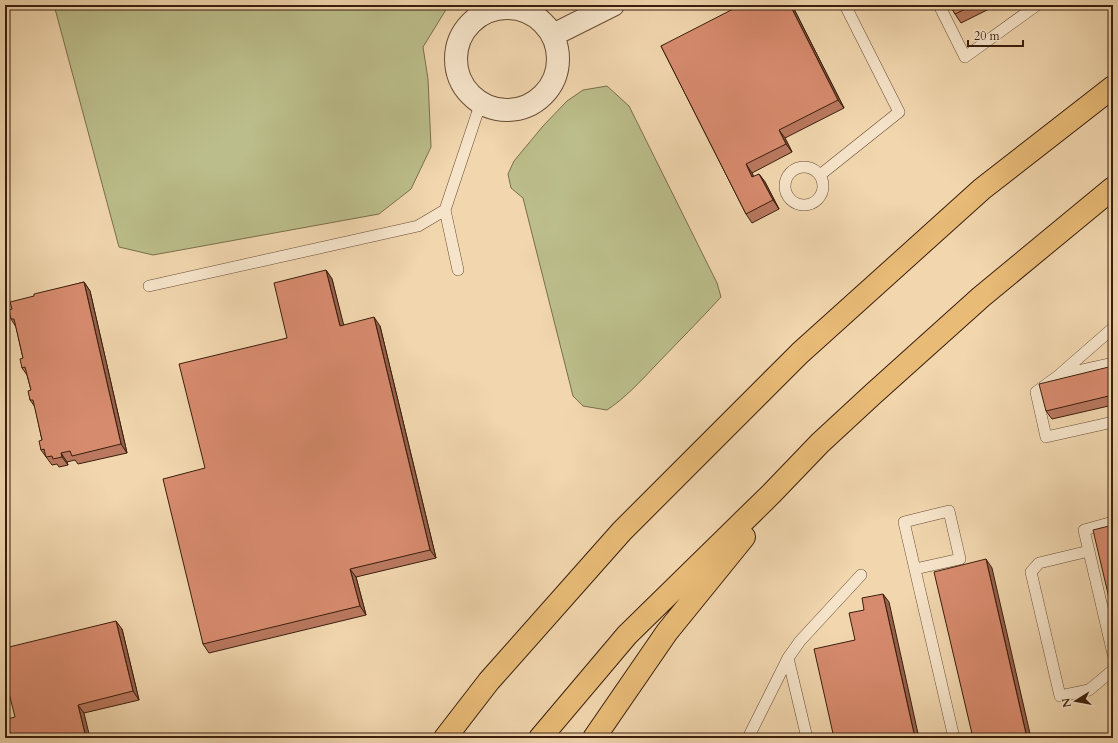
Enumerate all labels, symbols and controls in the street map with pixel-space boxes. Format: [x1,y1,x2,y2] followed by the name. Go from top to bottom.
[968,22,1023,48] scale bar
[974,28,1001,44] text: 20 m
[1056,681,1096,721] north arrow
[1058,696,1075,709] text: N

